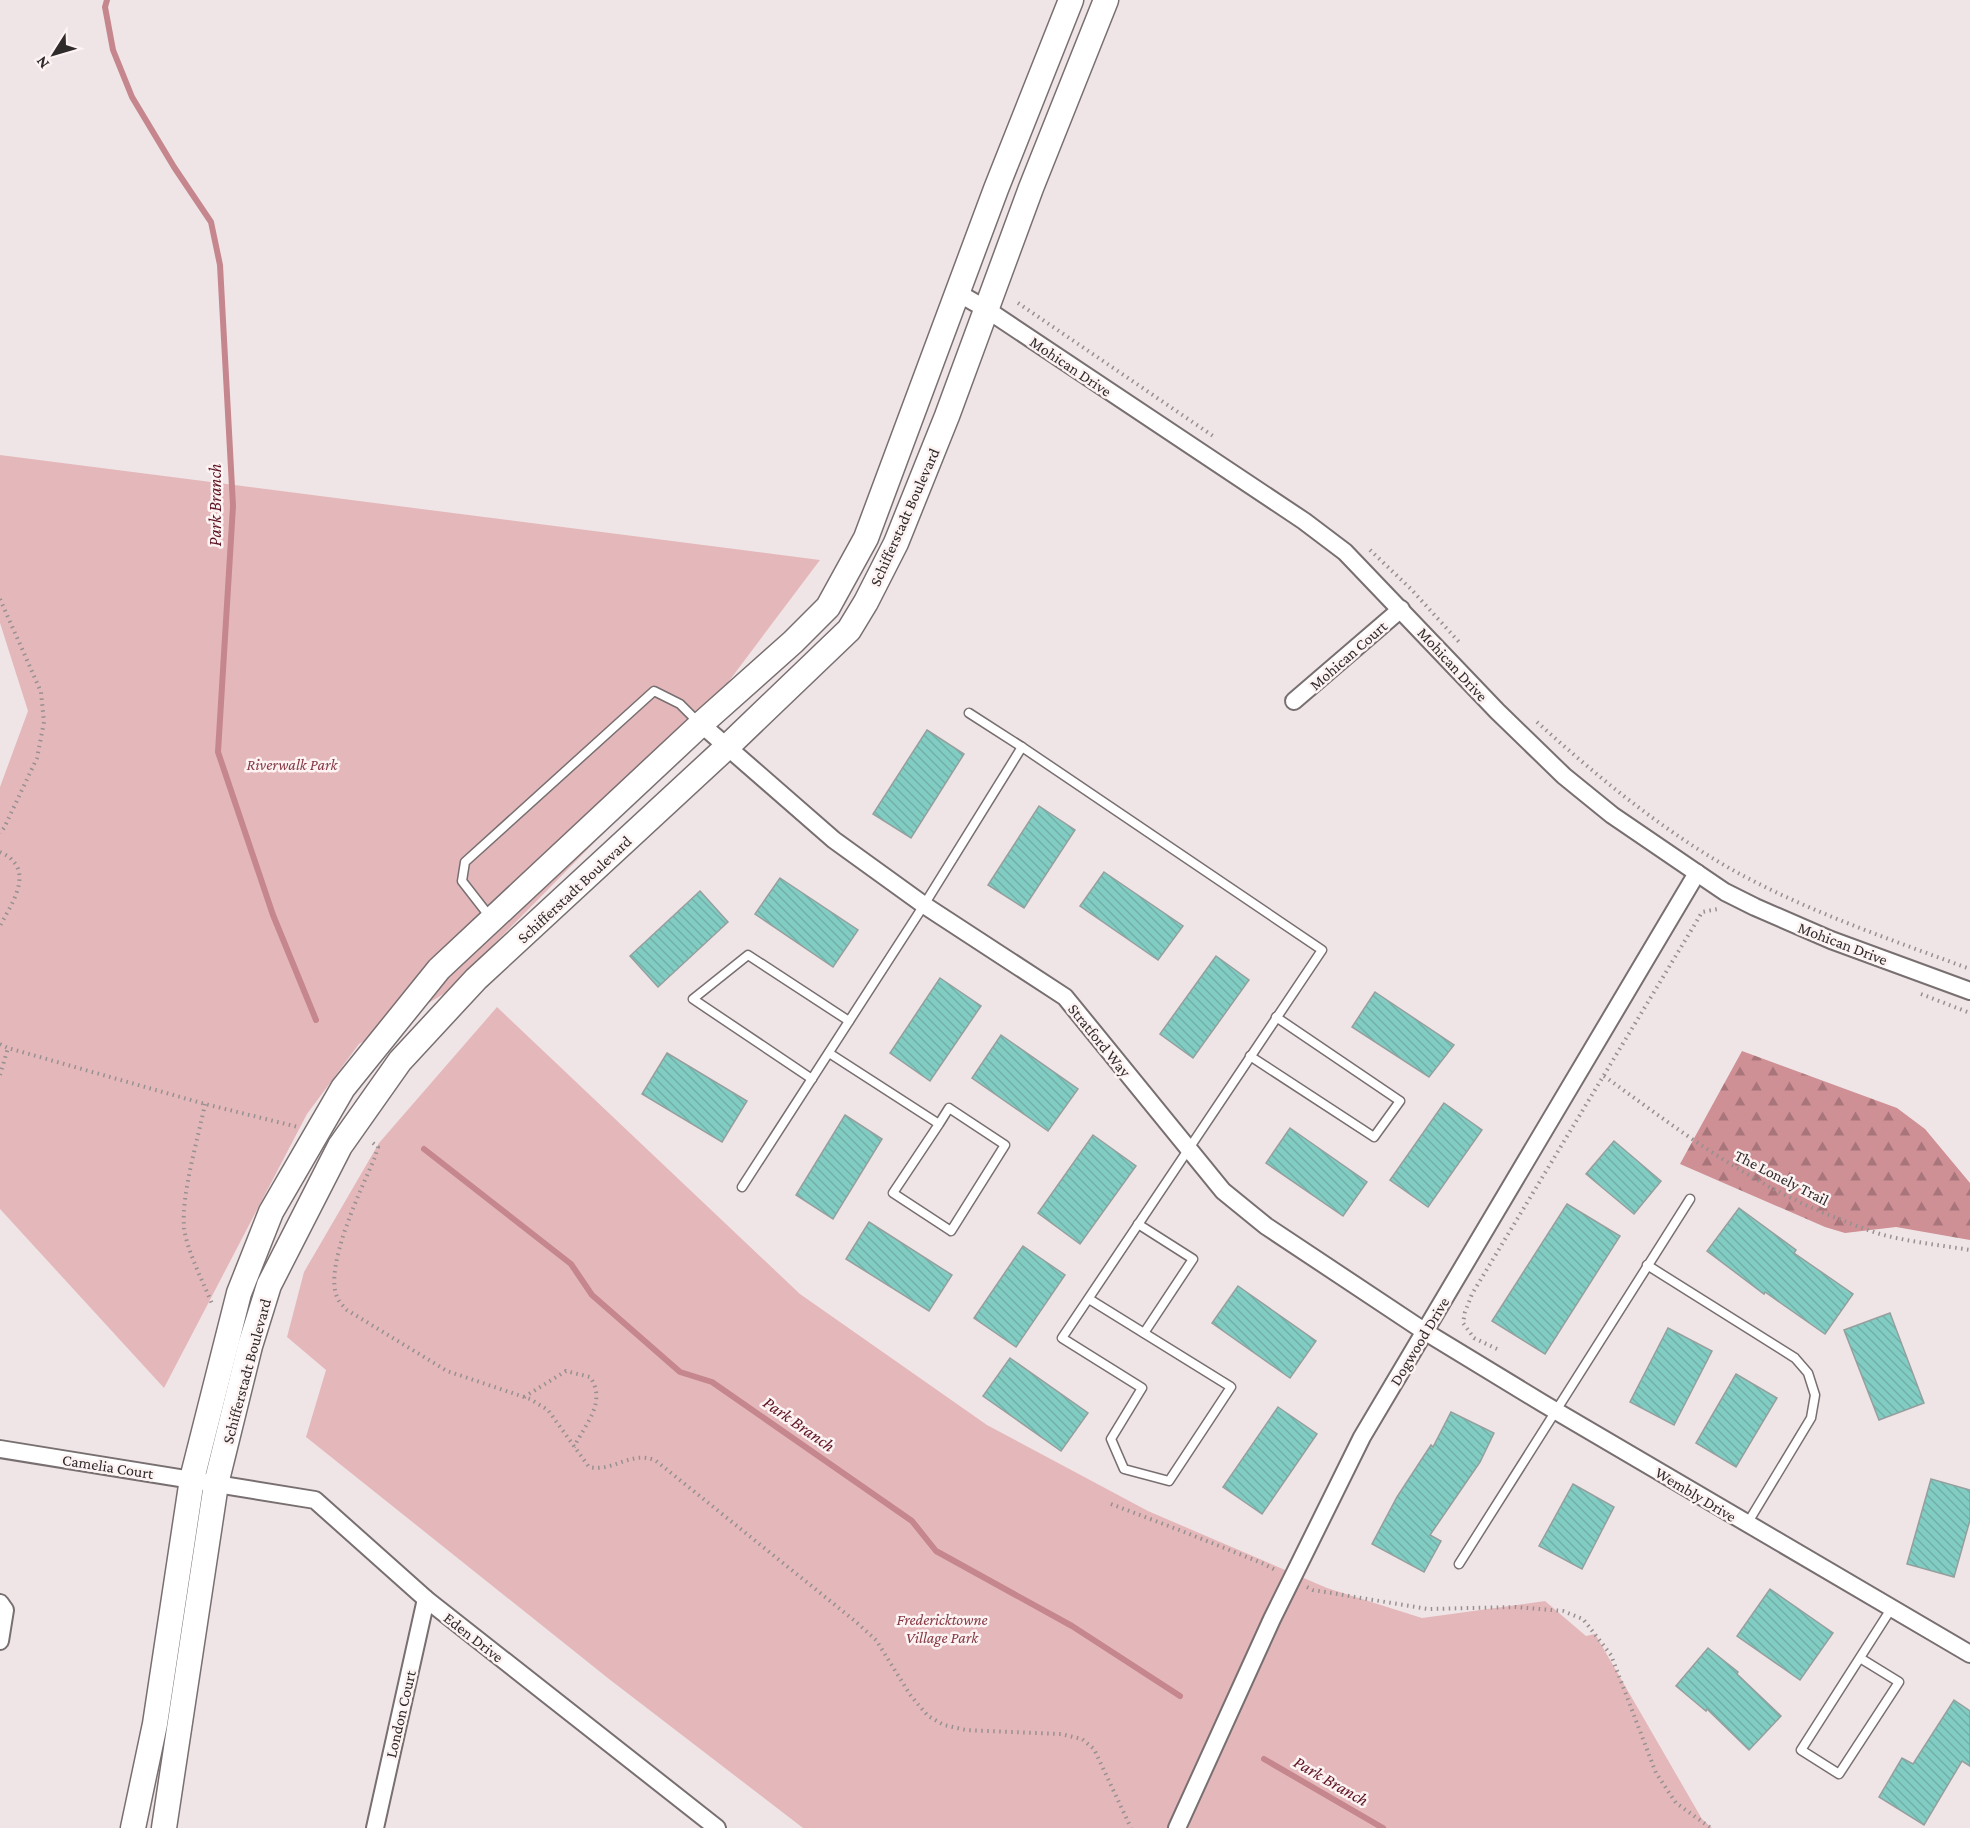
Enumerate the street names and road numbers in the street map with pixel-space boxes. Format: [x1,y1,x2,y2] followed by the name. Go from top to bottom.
[1027,333,1115,400] street label: Mohican Drive
[866,445,943,589] street label: Schifferstadt Boulevard
[1306,617,1391,693] street label: Mohican Court
[1414,624,1491,705] street label: Mohican Drive
[514,832,635,946] street label: Schifferstadt Boulevard
[1796,919,1890,968] street label: Mohican Drive
[1064,1000,1135,1081] street label: Stratford Way
[1731,1146,1832,1209] street label: The Lonely Trail
[1386,1294,1453,1389] street label: Dogwood Drive
[219,1296,274,1445] street label: Schifferstadt Boulevard
[61,1451,155,1482] street label: Camelia Court
[1652,1464,1739,1526] street label: Wembly Drive
[441,1609,507,1666] street label: Eden Drive
[382,1668,419,1759] street label: London Court

